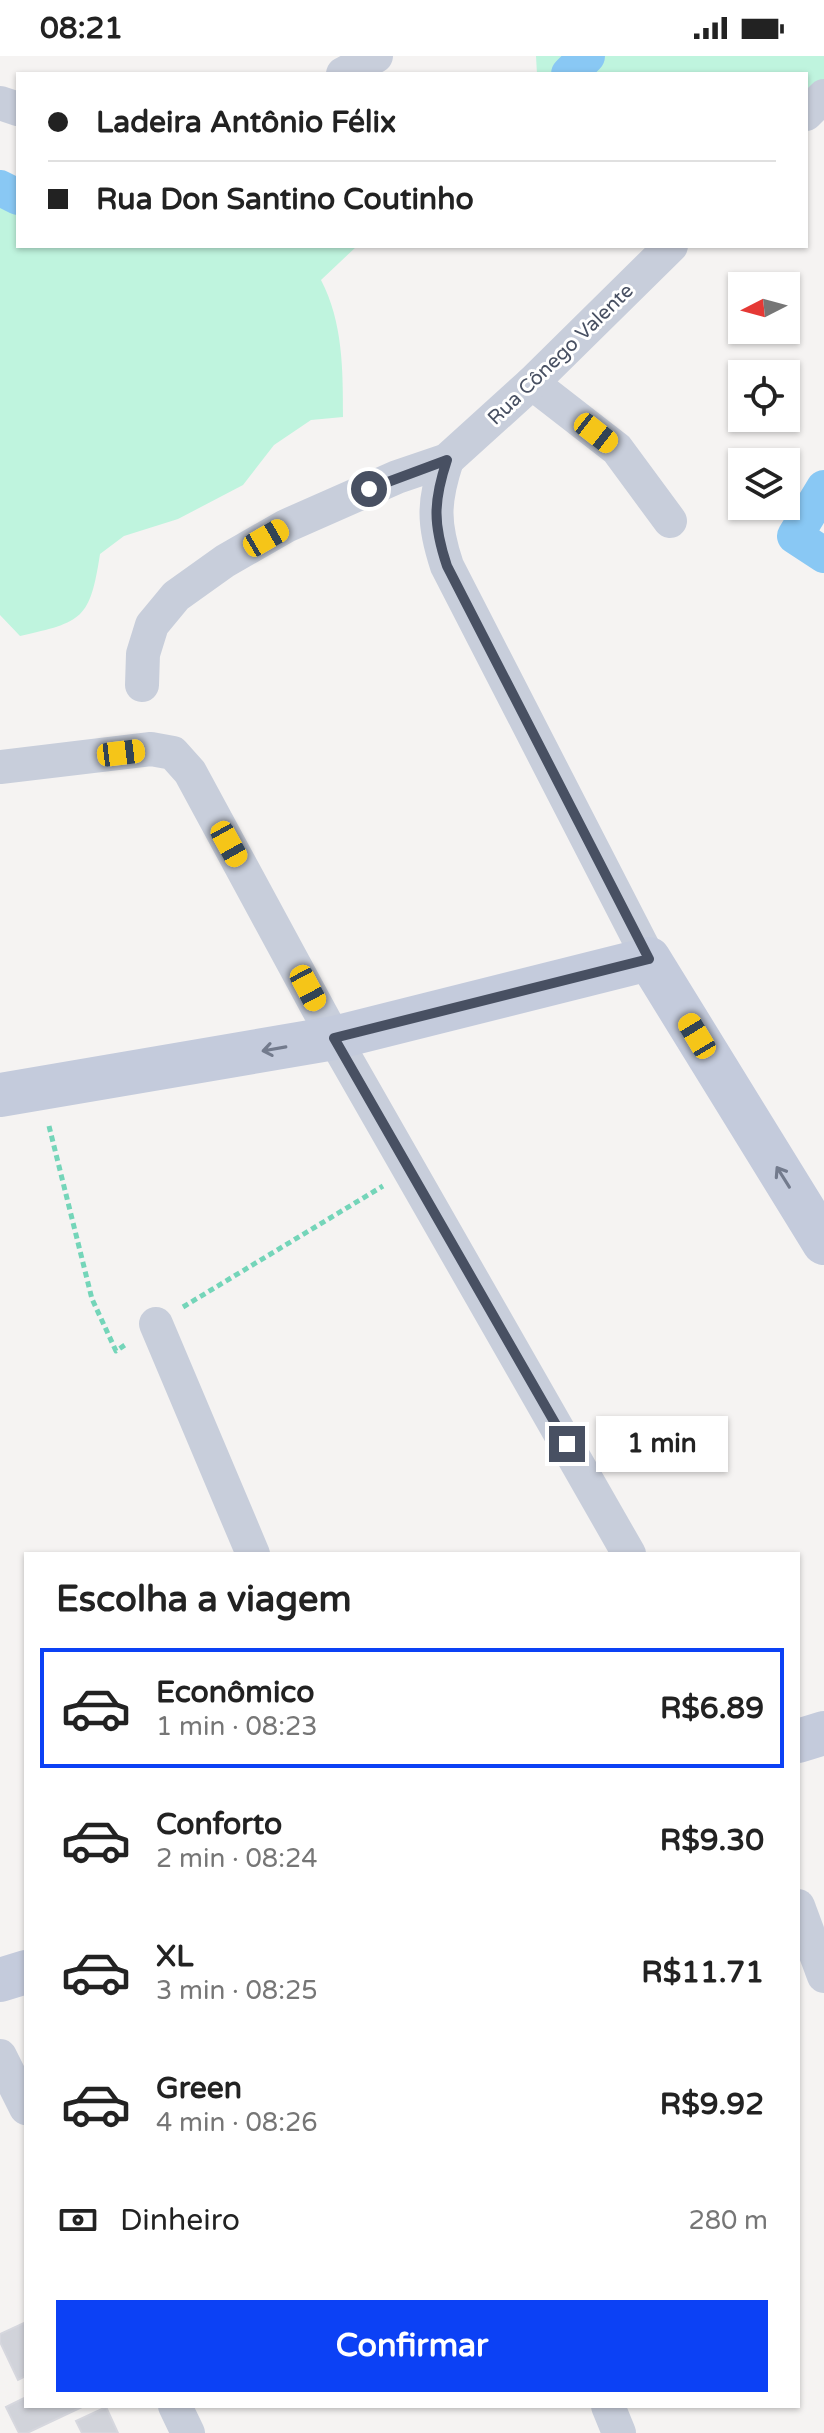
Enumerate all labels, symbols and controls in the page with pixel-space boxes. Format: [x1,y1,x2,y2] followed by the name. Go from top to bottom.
[40,10,123,47] text: 08:21
[96,104,396,141] text: Ladeira Antônio Félix
[96,181,474,218] text: Rua Don Santino Coutinho
[728,272,800,344] north arrow
[728,272,800,520] map controls
[483,279,639,430] street label: Rua Cônego Valente
[728,360,800,432] button: locate
[570,409,622,457] car
[728,448,800,520] button: layers
[351,471,387,507] route start
[239,516,293,560] car
[96,738,146,768] car
[207,817,251,871] car
[286,961,330,1015] car
[674,1009,720,1063] car
[262,1042,287,1057] one-way arrow
[775,1166,792,1188] one-way arrow
[595,1416,727,1472] callout: 1 min
[549,1426,585,1462] route end
[627,1428,697,1459] text: 1 min
[56,1578,351,1621] text: Escolha a viagem
[60,1672,132,1744] icon: car
[156,1674,314,1711] text: Econômico
[660,1690,764,1727] text: R$6.89
[156,1711,318,1742] text: 1 min · 08:23
[60,1804,132,1876] icon: car
[156,1806,282,1843] text: Conforto
[660,1822,764,1859] text: R$9.30
[156,1843,318,1874] text: 2 min · 08:24
[60,1936,132,2008] icon: car
[156,1938,193,1975] text: XL
[641,1954,764,1991] text: R$11.71
[156,1975,318,2006] text: 3 min · 08:25
[60,2068,132,2140] icon: car
[156,2070,242,2107] text: Green
[660,2086,764,2123] text: R$9.92
[156,2107,318,2138] text: 4 min · 08:26
[56,2198,100,2242] icon: cash
[120,2202,240,2239] text: Dinheiro
[688,2205,768,2236] text: 280 m
[56,2300,768,2392] button: Confirmar

